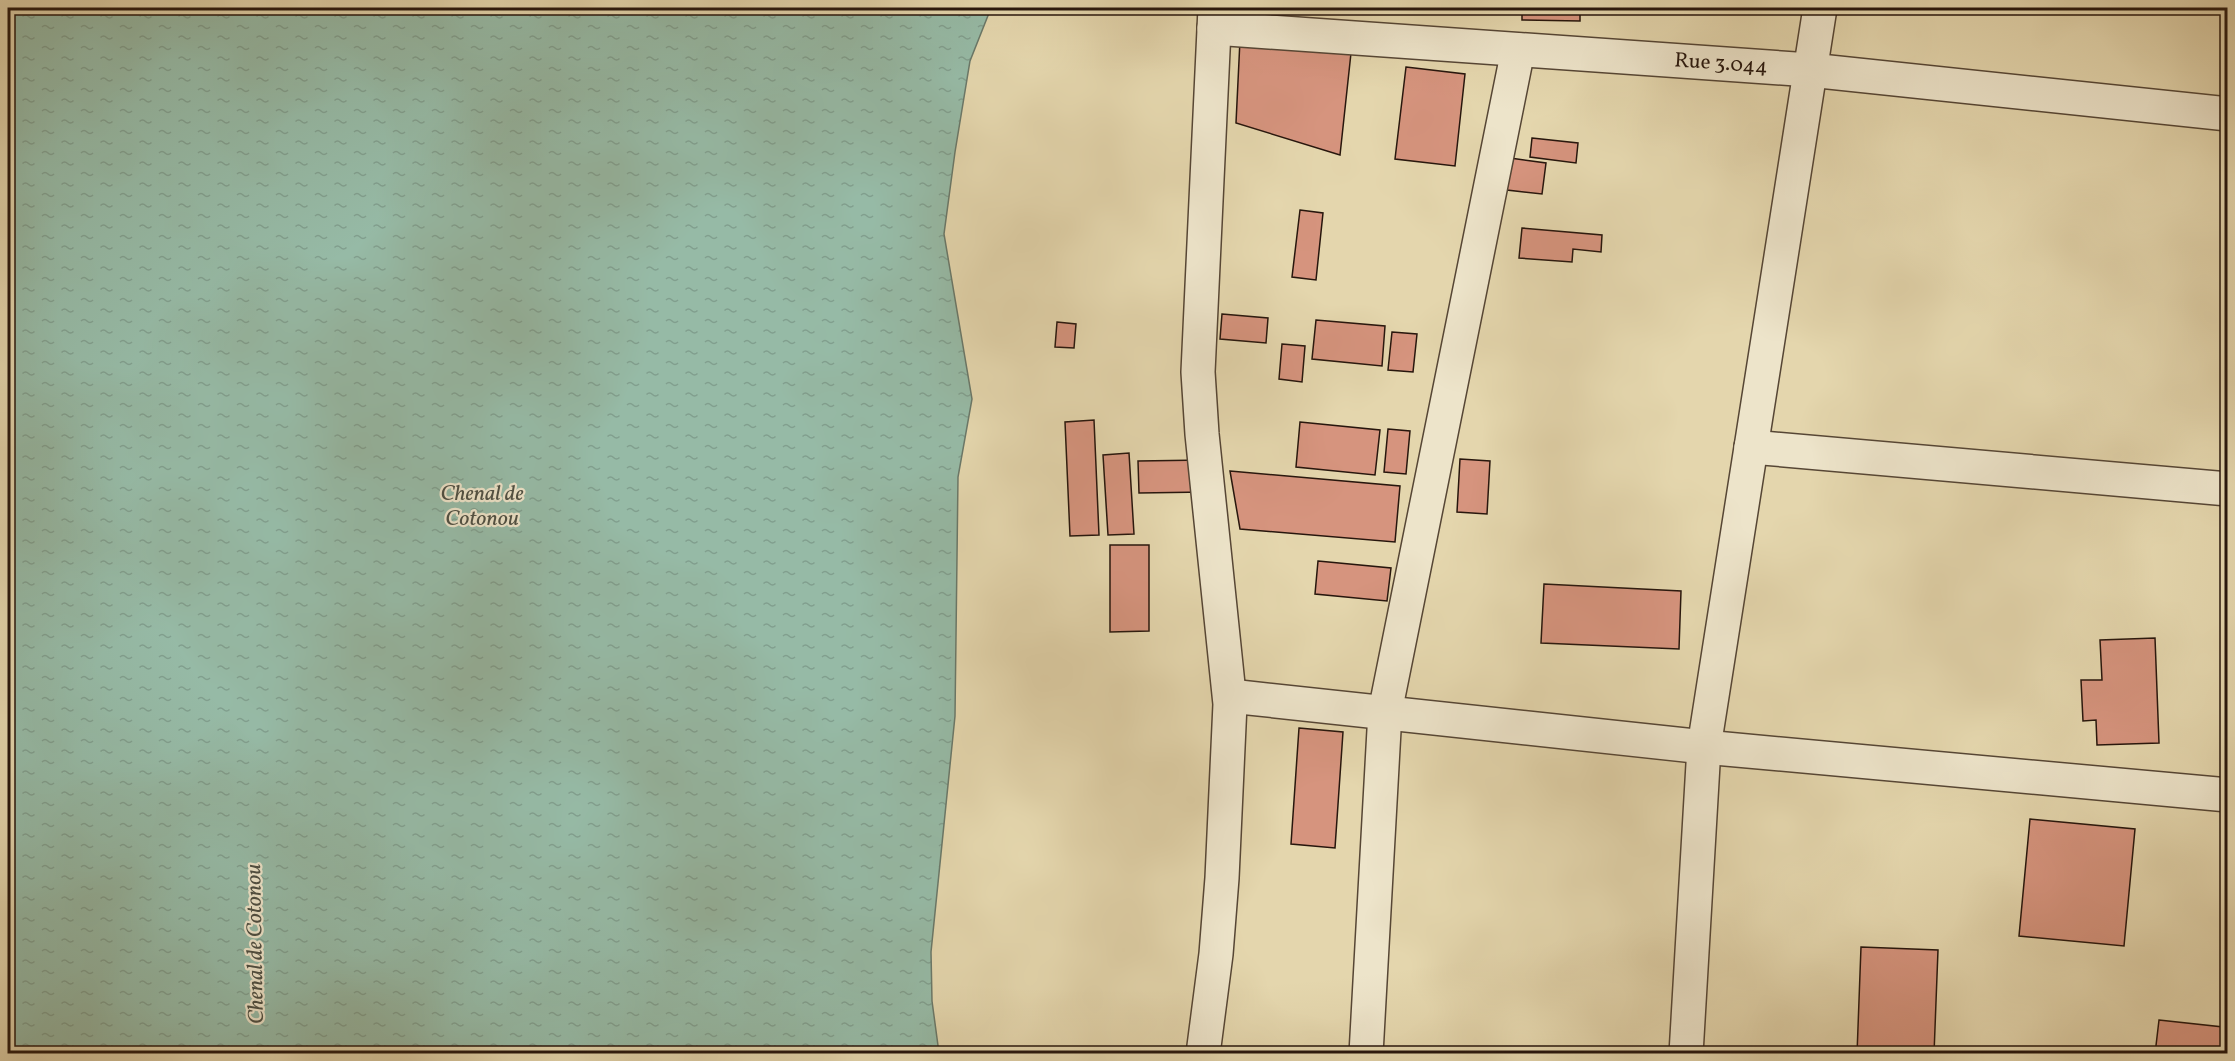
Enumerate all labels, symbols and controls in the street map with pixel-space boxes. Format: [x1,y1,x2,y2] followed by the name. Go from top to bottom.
[1673,46,1769,82] street label: Rue 3.044
[441,479,523,535] water label: Chenal de Cotonou
[239,864,273,1024] water label: Chenal de Cotonou

